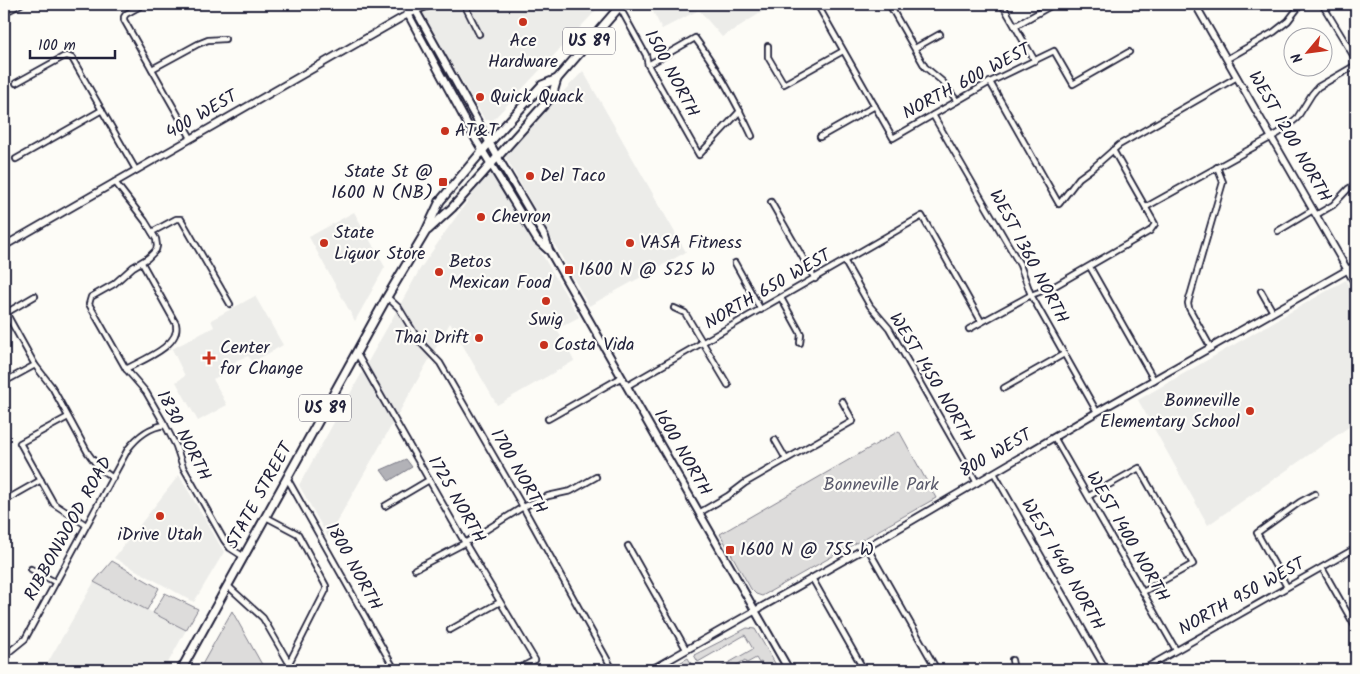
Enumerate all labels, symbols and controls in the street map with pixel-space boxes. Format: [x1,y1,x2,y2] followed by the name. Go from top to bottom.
[517,16,529,28] marker: Ace Hardware
[636,25,706,123] street label: 1500 NORTH
[488,27,558,77] place label: Ace Hardware
[563,27,615,54] road number: US 89
[30,28,115,60] scale bar
[1282,28,1332,78] north arrow
[38,34,76,58] text: 100 m
[898,35,1038,128] street label: NORTH 600 WEST
[1286,48,1309,67] text: N
[1240,66,1338,208] street label: WEST 1200 NORTH
[161,82,245,147] street label: 400 WEST
[490,83,584,112] place label: Quick Quack
[474,91,486,103] marker: Quick Quack
[455,117,499,146] place label: AT&T
[439,125,451,137] marker: AT&T
[331,158,433,208] place label: State St @ 1600 N (NB)
[540,162,606,191] place label: Del Taco
[524,170,536,182] marker: Del Taco
[437,176,449,188] marker: State St @ 1600 N (NB)
[980,185,1076,329] street label: WEST 1360 NORTH
[491,203,551,232] place label: Chevron
[475,211,487,223] marker: Chevron
[334,219,425,269] place label: State Liquor Store
[640,229,742,258] place label: VASA Fitness
[318,237,330,249] marker: State Liquor Store
[624,237,636,249] marker: VASA Fitness
[699,241,838,338] street label: NORTH 650 WEST
[449,248,552,298] place label: Betos Mexican Food
[579,256,715,285] place label: 1600 N @ 525 W
[563,264,575,276] marker: 1600 N @ 525 W
[433,266,445,278] marker: Betos Mexican Food
[540,295,552,307] marker: Swig
[529,306,563,335] place label: Swig
[880,307,982,449] street label: WEST 1450 NORTH
[394,324,470,353] place label: Thai Drift
[554,331,635,360] place label: Costa Vida
[473,332,485,344] marker: Thai Drift
[220,334,303,384] place label: Center for Change
[538,339,550,351] marker: Costa Vida
[202,351,216,365] marker: Center for Change
[148,386,218,486] street label: 1830 NORTH
[1100,387,1241,437] place label: Bonneville Elementary School
[299,394,351,422] road number: US 89
[645,404,719,502] street label: 1600 NORTH
[1244,405,1256,417] marker: Bonneville Elementary School
[954,421,1039,487] street label: 800 WEST
[482,424,554,520] street label: 1700 NORTH
[219,436,302,555] street label: STATE STREET
[17,451,121,607] street label: RIBBONWOOD ROAD
[419,451,493,549] street label: 1725 NORTH
[1078,466,1176,608] street label: WEST 1400 NORTH
[823,471,939,500] park label: Bonneville Park
[1012,494,1112,636] street label: WEST 1440 NORTH
[154,510,166,522] marker: iDrive Utah
[317,517,389,617] street label: 1800 NORTH
[118,521,202,550] place label: iDrive Utah
[740,536,874,565] place label: 1600 N @ 755 W
[724,544,736,556] marker: 1600 N @ 755 W
[1173,549,1312,644] street label: NORTH 950 WEST

